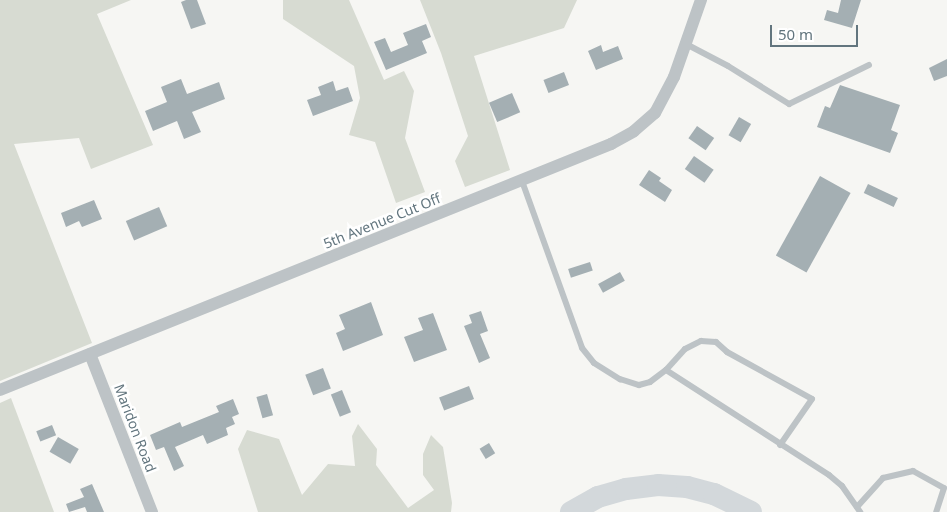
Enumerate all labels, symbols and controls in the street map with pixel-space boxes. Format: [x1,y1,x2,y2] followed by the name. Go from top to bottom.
[772,15,860,47] scale bar
[778,24,813,44] text: 50 m
[321,190,443,252] street label: 5th Avenue Cut Off
[111,382,159,474] street label: Maridon Road

